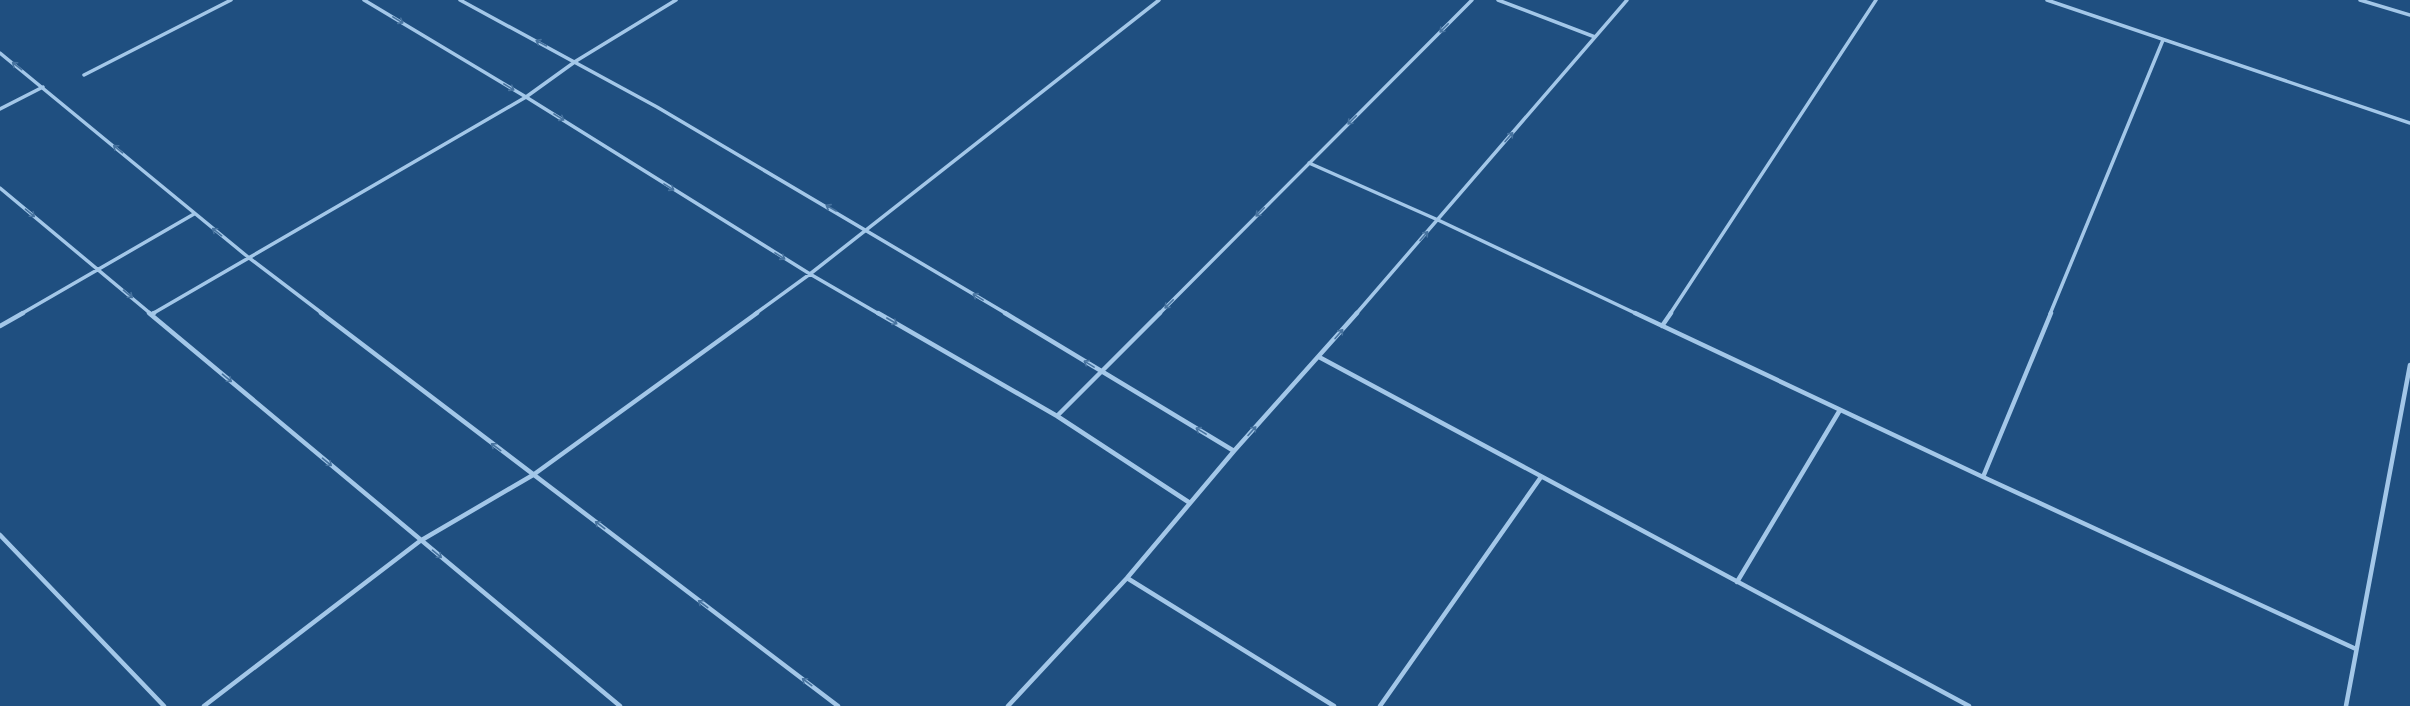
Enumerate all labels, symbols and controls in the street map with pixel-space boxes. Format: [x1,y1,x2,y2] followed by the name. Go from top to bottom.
[392,16,403,24] one-way arrow
[1439,23,1449,33] one-way arrow
[535,38,547,46] one-way arrow
[12,62,23,71] one-way arrow
[503,83,515,91] one-way arrow
[553,114,565,122] one-way arrow
[1347,115,1357,125] one-way arrow
[1505,132,1514,142] one-way arrow
[112,145,123,154] one-way arrow
[664,182,675,191] one-way arrow
[825,203,837,211] one-way arrow
[1256,207,1265,217] one-way arrow
[25,208,35,217] one-way arrow
[212,228,223,237] one-way arrow
[1420,230,1429,241] one-way arrow
[774,252,786,260] one-way arrow
[123,290,133,299] one-way arrow
[972,292,984,300] one-way arrow
[1164,299,1173,309] one-way arrow
[886,318,898,326] one-way arrow
[1334,329,1344,339] one-way arrow
[1083,360,1095,368] one-way arrow
[222,374,233,383] one-way arrow
[1248,426,1257,436] one-way arrow
[1195,427,1207,435] one-way arrow
[491,443,502,451] one-way arrow
[321,457,332,466] one-way arrow
[594,521,605,530] one-way arrow
[432,550,442,559] one-way arrow
[698,600,709,608] one-way arrow
[802,678,813,687] one-way arrow

